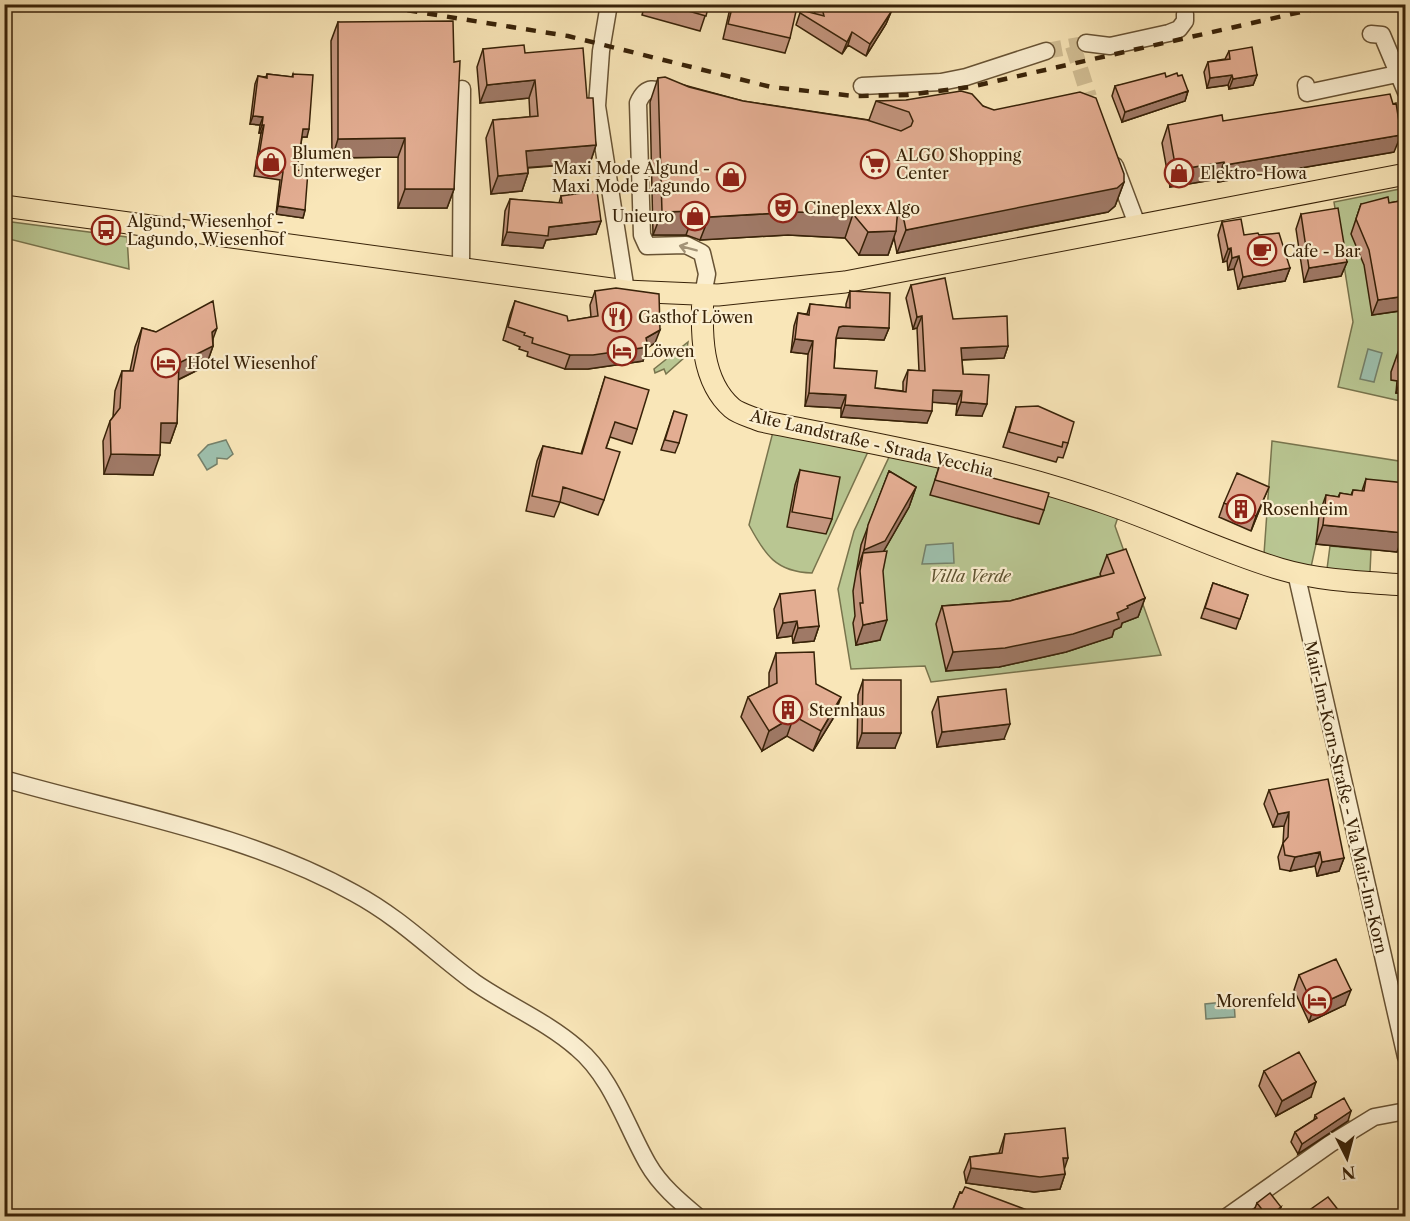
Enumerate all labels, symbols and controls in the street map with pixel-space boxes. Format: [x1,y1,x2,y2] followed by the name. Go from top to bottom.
[292,143,381,181] place label: Blumen Unterweger
[895,145,1022,183] place label: ALGO Shopping Center
[255,146,287,178] shop icon: Blumen Unterweger
[859,148,891,180] supermarket icon: ALGO Shopping Center
[1163,157,1195,189] shop icon: Elektro-Howa
[552,158,710,196] place label: Maxi Mode Algund - Maxi Mode Lagundo
[715,161,747,193] shop icon: Maxi Mode Algund - Maxi Mode Lagundo
[1200,163,1308,183] place label: Elektro-Howa
[767,192,799,224] theatre icon: Cineplexx Algo
[804,198,920,218] place label: Cineplexx Algo
[679,200,711,232] shop icon: Unieuro
[612,206,674,226] place label: Unieuro
[126,211,287,249] place label: Algund, Wiesenhof - Lagundo, Wiesenhof
[90,214,122,246] bus stop icon: Algund, Wiesenhof - Lagundo, Wiesenhof
[1246,235,1278,267] cafe icon: Cafe - Bar
[1283,241,1361,261] place label: Cafe - Bar
[678,242,697,253] one-way arrow
[601,301,633,333] restaurant icon: Gasthof Löwen
[638,307,753,327] place label: Gasthof Löwen
[606,335,638,367] hotel icon: Löwen
[643,341,695,361] place label: Löwen
[150,347,182,379] hotel icon: Hotel Wiesenhof
[187,353,318,373] place label: Hotel Wiesenhof
[747,405,996,481] street label: Alte Landstraße - Strada Vecchia
[1225,493,1257,525] building icon: Rosenheim
[1262,499,1348,519] place label: Rosenheim
[929,566,1012,586] park label: Villa Verde
[1300,639,1392,955] street label: Mair-Im-Korn-Straße - Via Mair-Im-Korn
[772,694,804,726] building icon: Sternhaus
[809,700,885,720] place label: Sternhaus
[1301,985,1333,1017] hotel icon: Morenfeld
[1216,991,1296,1011] place label: Morenfeld
[1317,1128,1377,1188] north arrow
[1341,1162,1357,1184] text: N

